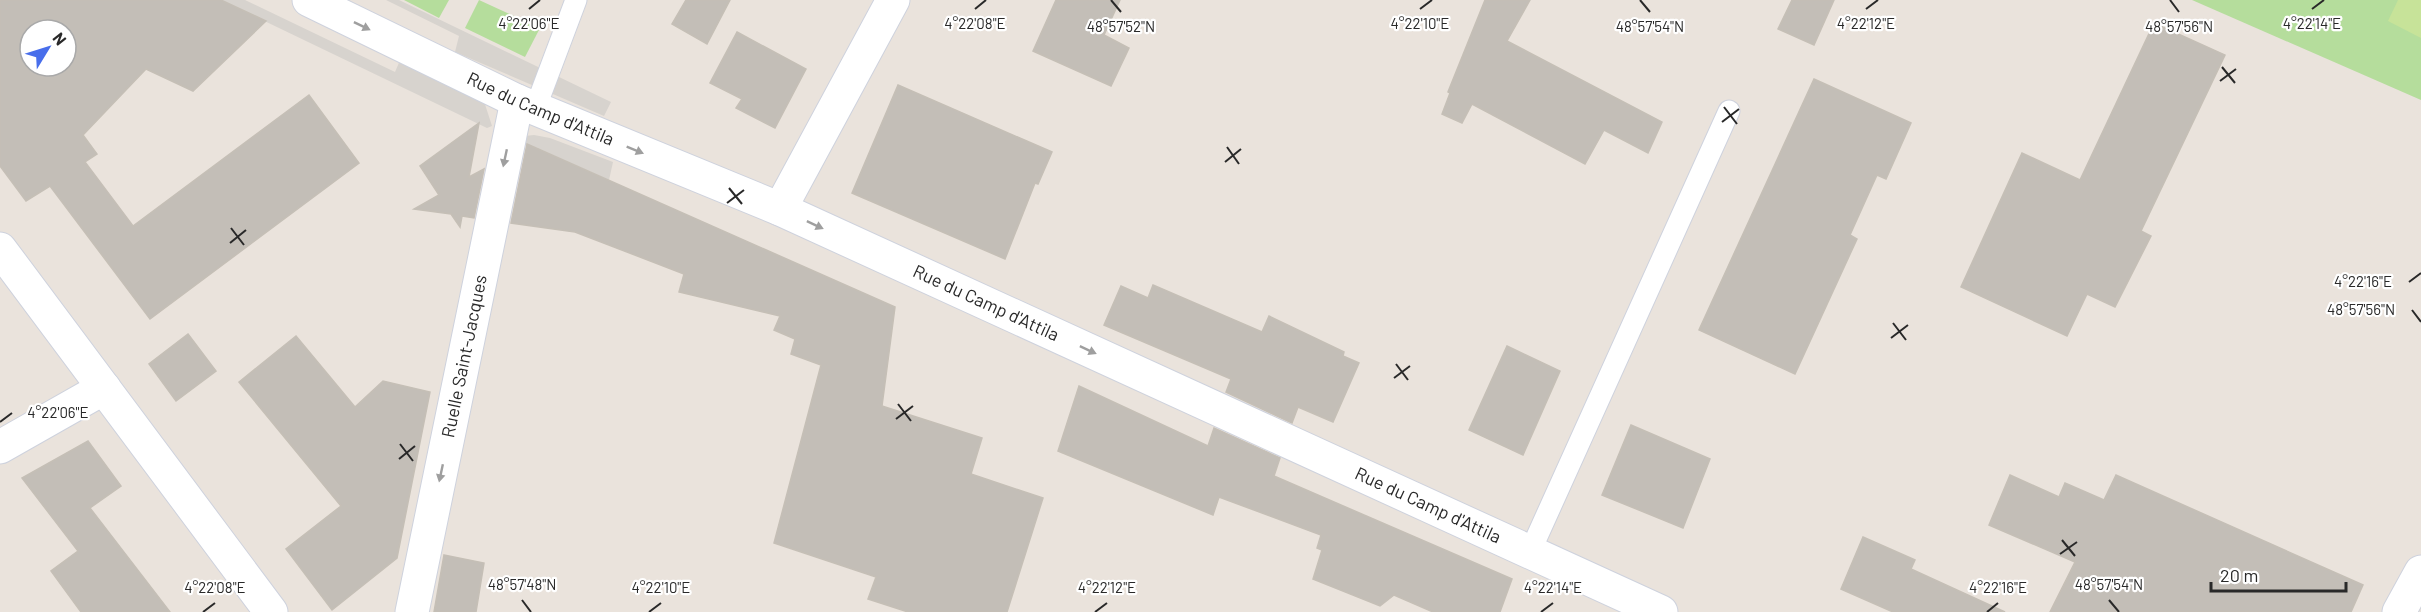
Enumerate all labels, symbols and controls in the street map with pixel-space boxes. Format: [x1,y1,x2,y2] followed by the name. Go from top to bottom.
[498,14,560,32] text: 4°22'06"E
[944,14,1006,32] text: 4°22'08"E
[1391,14,1449,32] text: 4°22'10"E
[1837,14,1895,32] text: 4°22'12"E
[2283,14,2341,32] text: 4°22'14"E
[1087,17,1155,35] text: 48°57'52"N
[1616,17,1684,35] text: 48°57'54"N
[2145,17,2213,35] text: 48°57'56"N
[18,18,78,78] north arrow
[353,20,371,30] one-way arrow
[49,28,71,48] text: N
[464,66,618,150] street label: Rue du Camp d'Attila
[626,145,644,155] one-way arrow
[500,149,509,168] one-way arrow
[806,221,823,230] one-way arrow
[910,259,1063,345] street label: Rue du Camp d'Attila
[2334,272,2392,290] text: 4°22'16"E
[436,273,491,440] street label: Ruelle Saint-Jacques
[2327,300,2395,318] text: 48°57'56"N
[1079,345,1097,355] one-way arrow
[27,403,89,421] text: 4°22'06"E
[1352,462,1505,547] street label: Rue du Camp d'Attila
[435,464,445,482] one-way arrow
[2211,555,2346,593] scale bar
[2220,564,2258,586] text: 20 m
[488,575,556,593] text: 48°57'48"N
[2075,575,2143,593] text: 48°57'54"N
[184,578,246,596] text: 4°22'08"E
[632,578,690,596] text: 4°22'10"E
[1078,578,1136,596] text: 4°22'12"E
[1524,578,1582,596] text: 4°22'14"E
[1969,578,2027,596] text: 4°22'16"E

